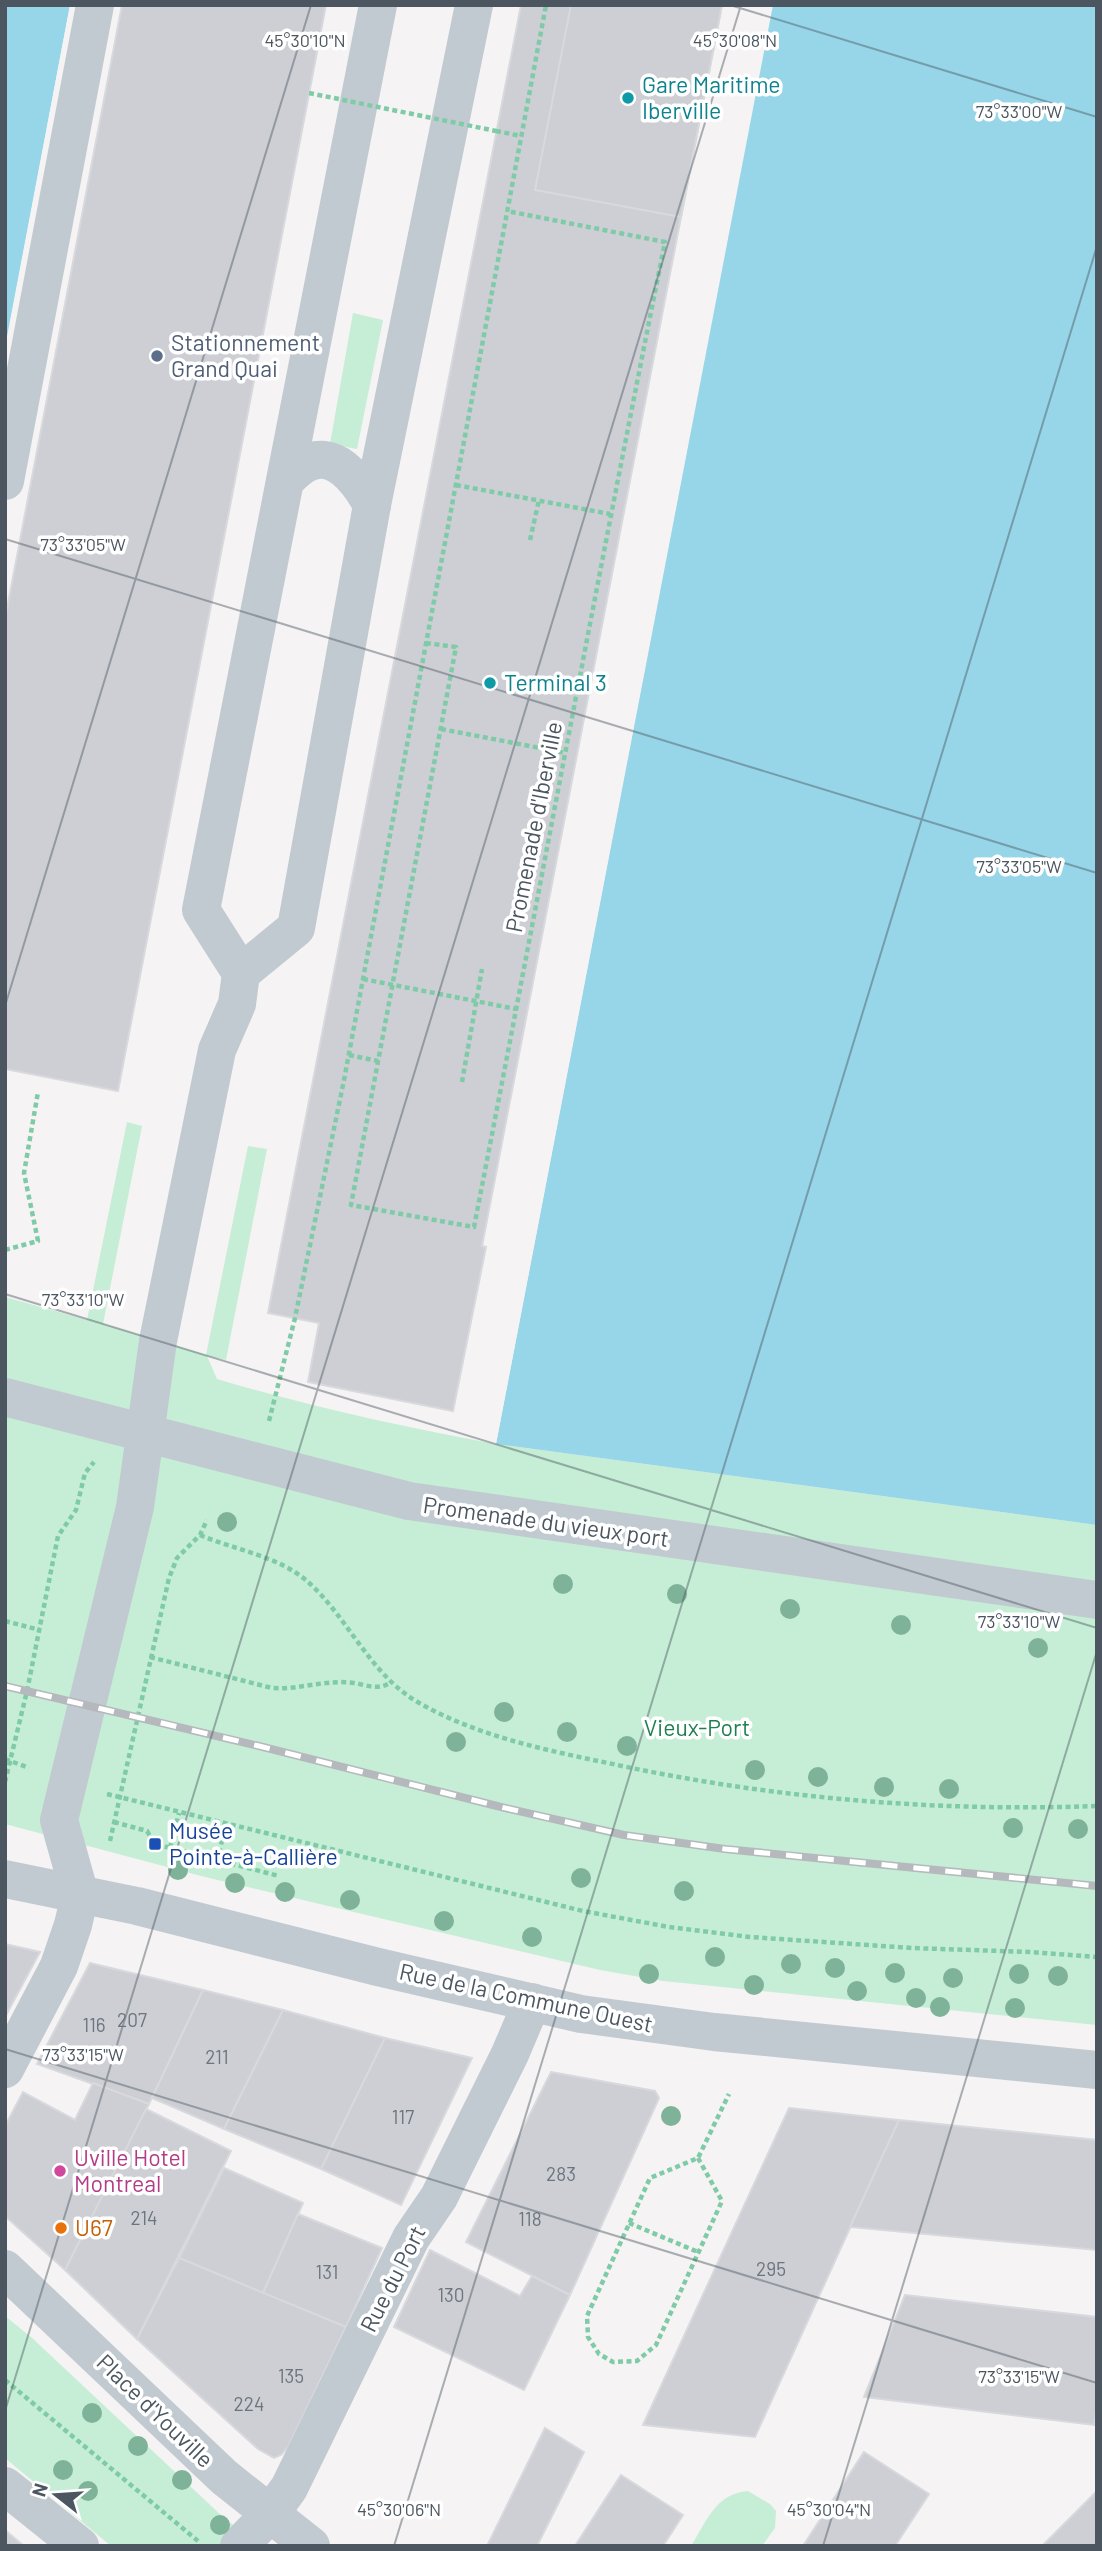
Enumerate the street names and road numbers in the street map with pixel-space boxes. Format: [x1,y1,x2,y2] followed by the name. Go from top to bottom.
[499,719,567,934] street label: Promenade d'Iberville
[422,1490,671,1552] street label: Promenade du vieux port
[397,1956,655,2038] street label: Rue de la Commune Ouest
[353,2221,431,2336] street label: Rue du Port
[92,2348,220,2473] street label: Place d'Youville

